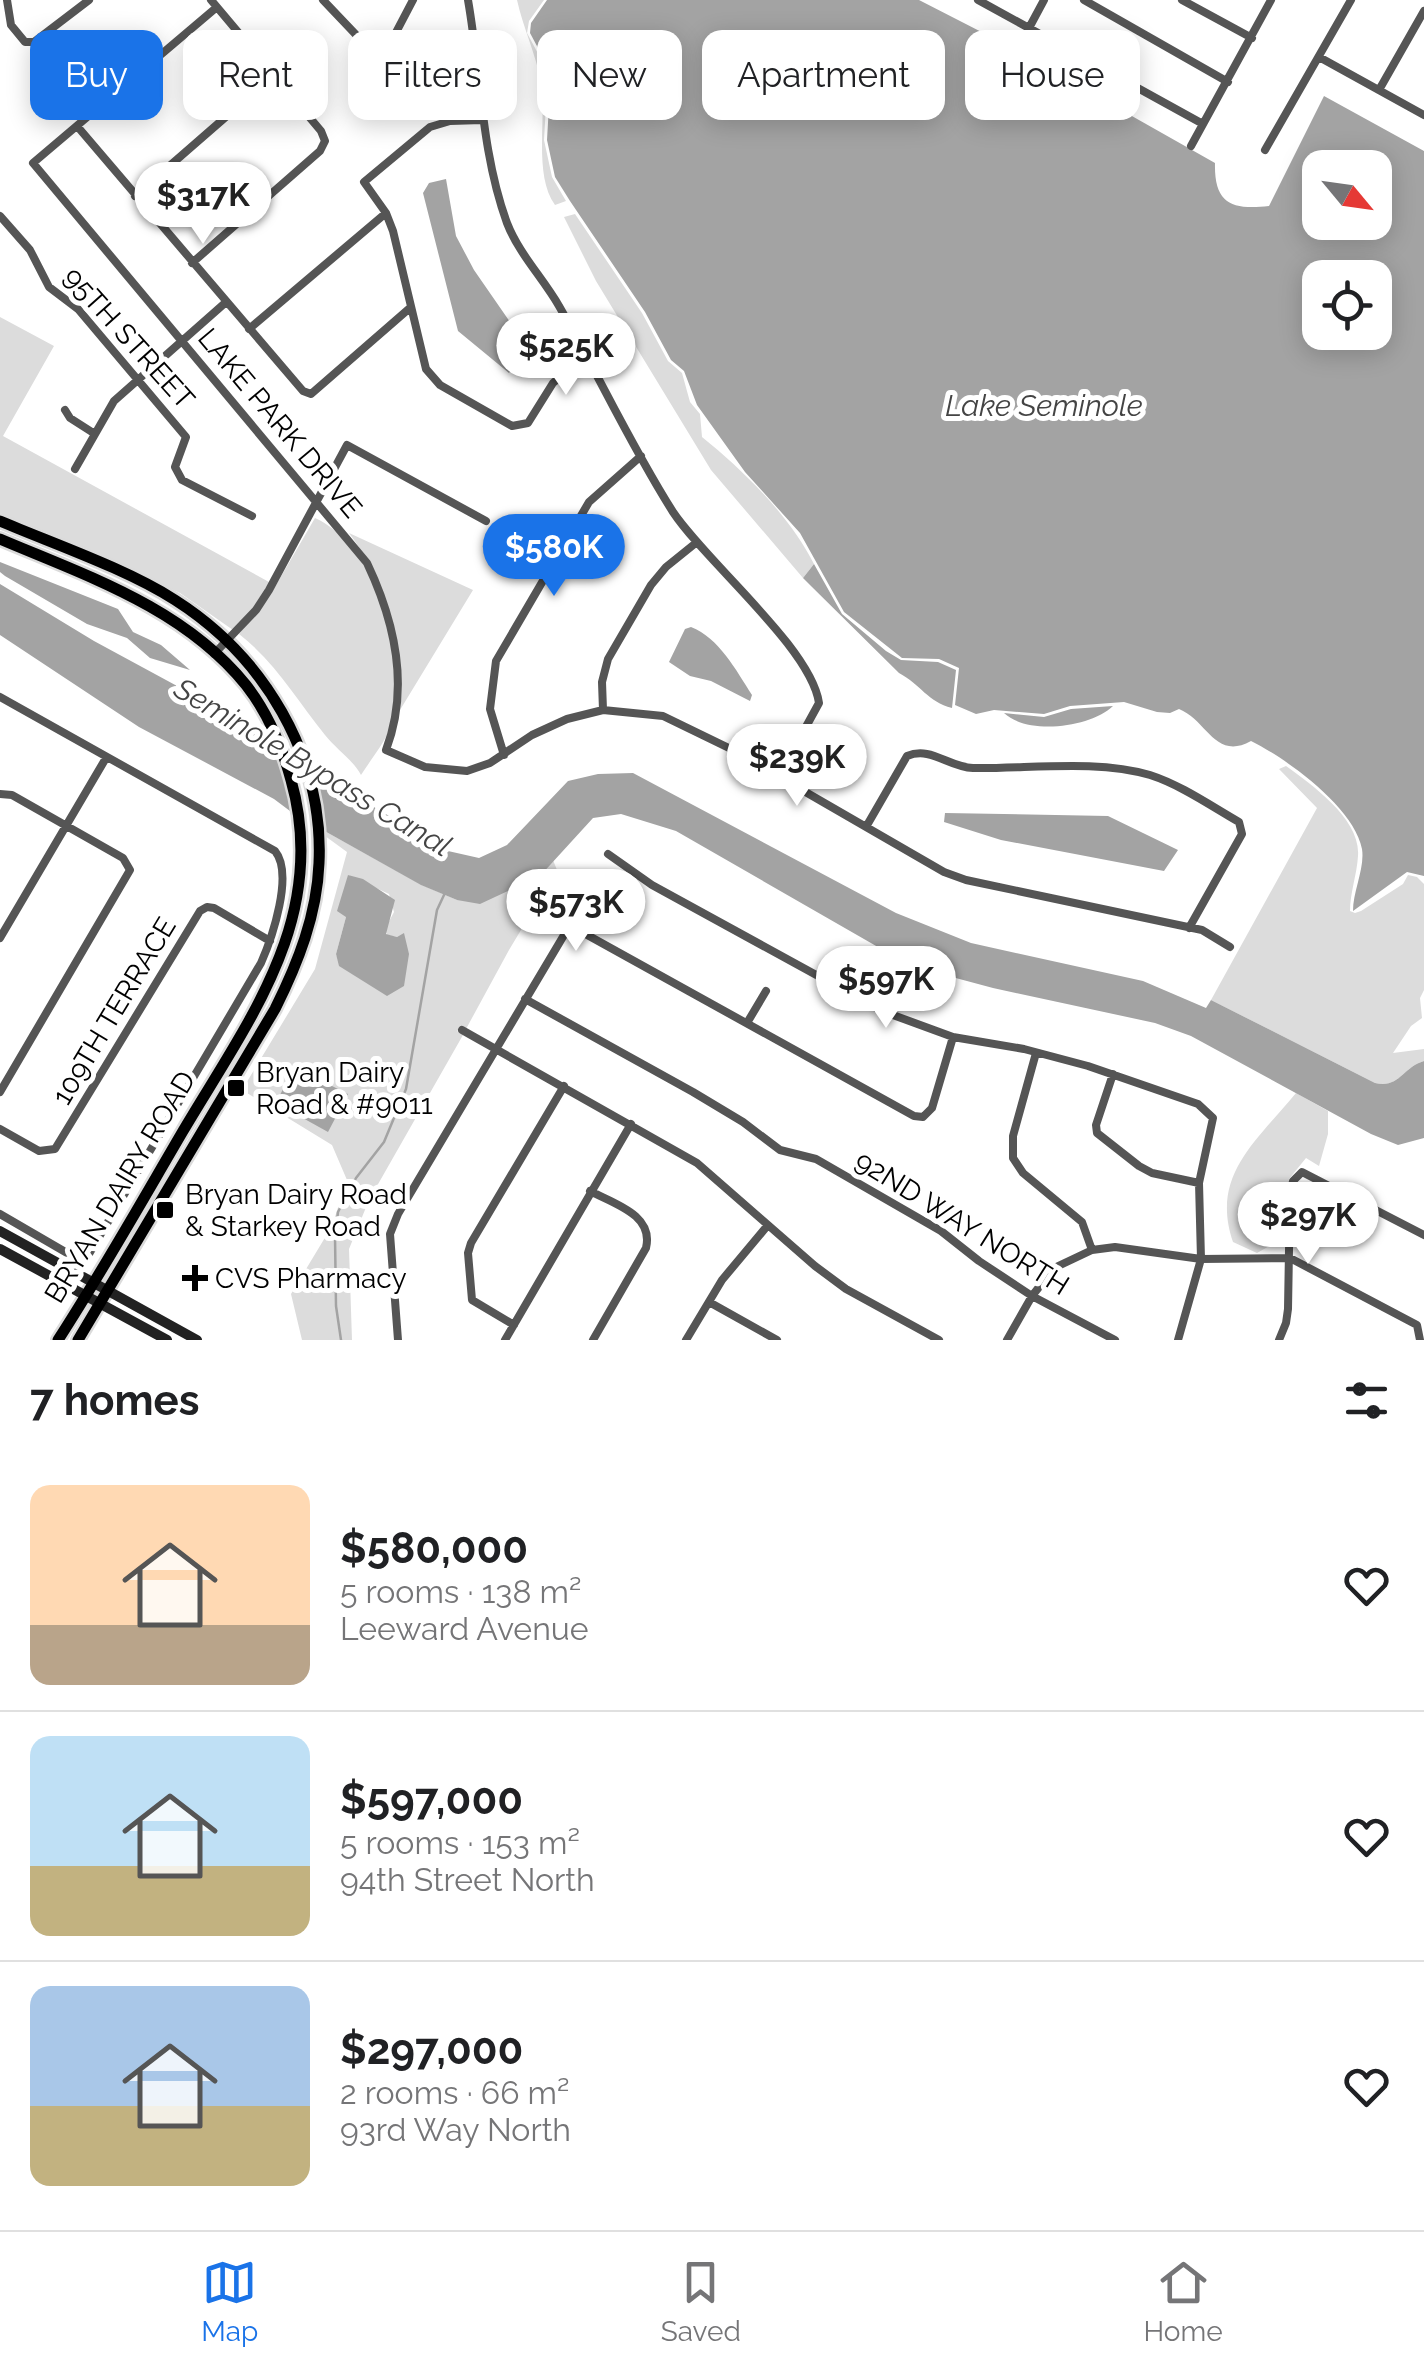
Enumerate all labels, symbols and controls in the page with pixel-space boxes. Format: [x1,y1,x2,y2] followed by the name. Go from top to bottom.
[30,30,163,120] chip: Buy
[183,30,328,120] chip: Rent
[348,30,517,120] chip: Filters
[537,30,682,120] chip: New
[702,30,945,120] chip: Apartment
[965,30,1140,120] chip: House
[1302,150,1392,240] north arrow
[1302,150,1392,350] map controls
[133,162,273,247] pin: $317K
[156,176,250,213] text: $317K
[57,260,201,416] street label: 95TH STREET
[1302,260,1392,350] button: locate
[496,313,636,398] pin: $525K
[191,322,369,524] street label: LAKE PARK DRIVE
[518,327,614,364] text: $525K
[945,388,1143,423] water label: Lake Seminole
[484,514,624,599] pin: $580K
[505,528,603,565] text: $580K
[167,670,458,864] water label: Seminole Bypass Canal
[727,724,867,809] pin: $239K
[749,738,845,775] text: $239K
[506,869,646,954] pin: $573K
[528,883,624,920] text: $573K
[45,911,183,1111] street label: 109TH TERRACE
[816,946,956,1031] pin: $597K
[838,960,934,997] text: $597K
[256,1056,433,1121] place label: Bryan Dairy Road & #9011
[38,1065,202,1309] street label: BRYAN DAIRY ROAD
[225,1077,247,1099] marker: Bryan Dairy Road & #9011
[849,1144,1075,1302] street label: 92ND WAY NORTH
[185,1178,407,1243] place label: Bryan Dairy Road & Starkey Road
[1238,1182,1378,1267] pin: $297K
[1260,1196,1356,1233] text: $297K
[154,1199,176,1221] marker: Bryan Dairy Road & Starkey Road
[215,1262,407,1295] place label: CVS Pharmacy
[184,1267,206,1289] marker: CVS Pharmacy
[1339,1373,1394,1428] icon: filters
[30,1376,199,1425] text: 7 homes
[340,1524,528,1573] text: $580,000
[110,1525,230,1645] icon: home
[1339,1558,1394,1613] icon: heart
[340,1573,581,1610] text: 5 rooms · 138 m²
[340,1610,589,1647] text: Leeward Avenue
[340,1775,523,1824] text: $597,000
[110,1776,230,1896] icon: home
[1339,1809,1394,1864] icon: heart
[340,1824,580,1861] text: 5 rooms · 153 m²
[340,1861,595,1898] text: 94th Street North
[340,2025,523,2074] text: $297,000
[110,2026,230,2146] icon: home
[1339,2059,1394,2114] icon: heart
[340,2074,569,2111] text: 2 rooms · 66 m²
[340,2111,571,2148] text: 93rd Way North
[201,2255,258,2348] tab: Map
[661,2255,741,2348] tab: Saved
[1143,2255,1223,2348] tab: Home

